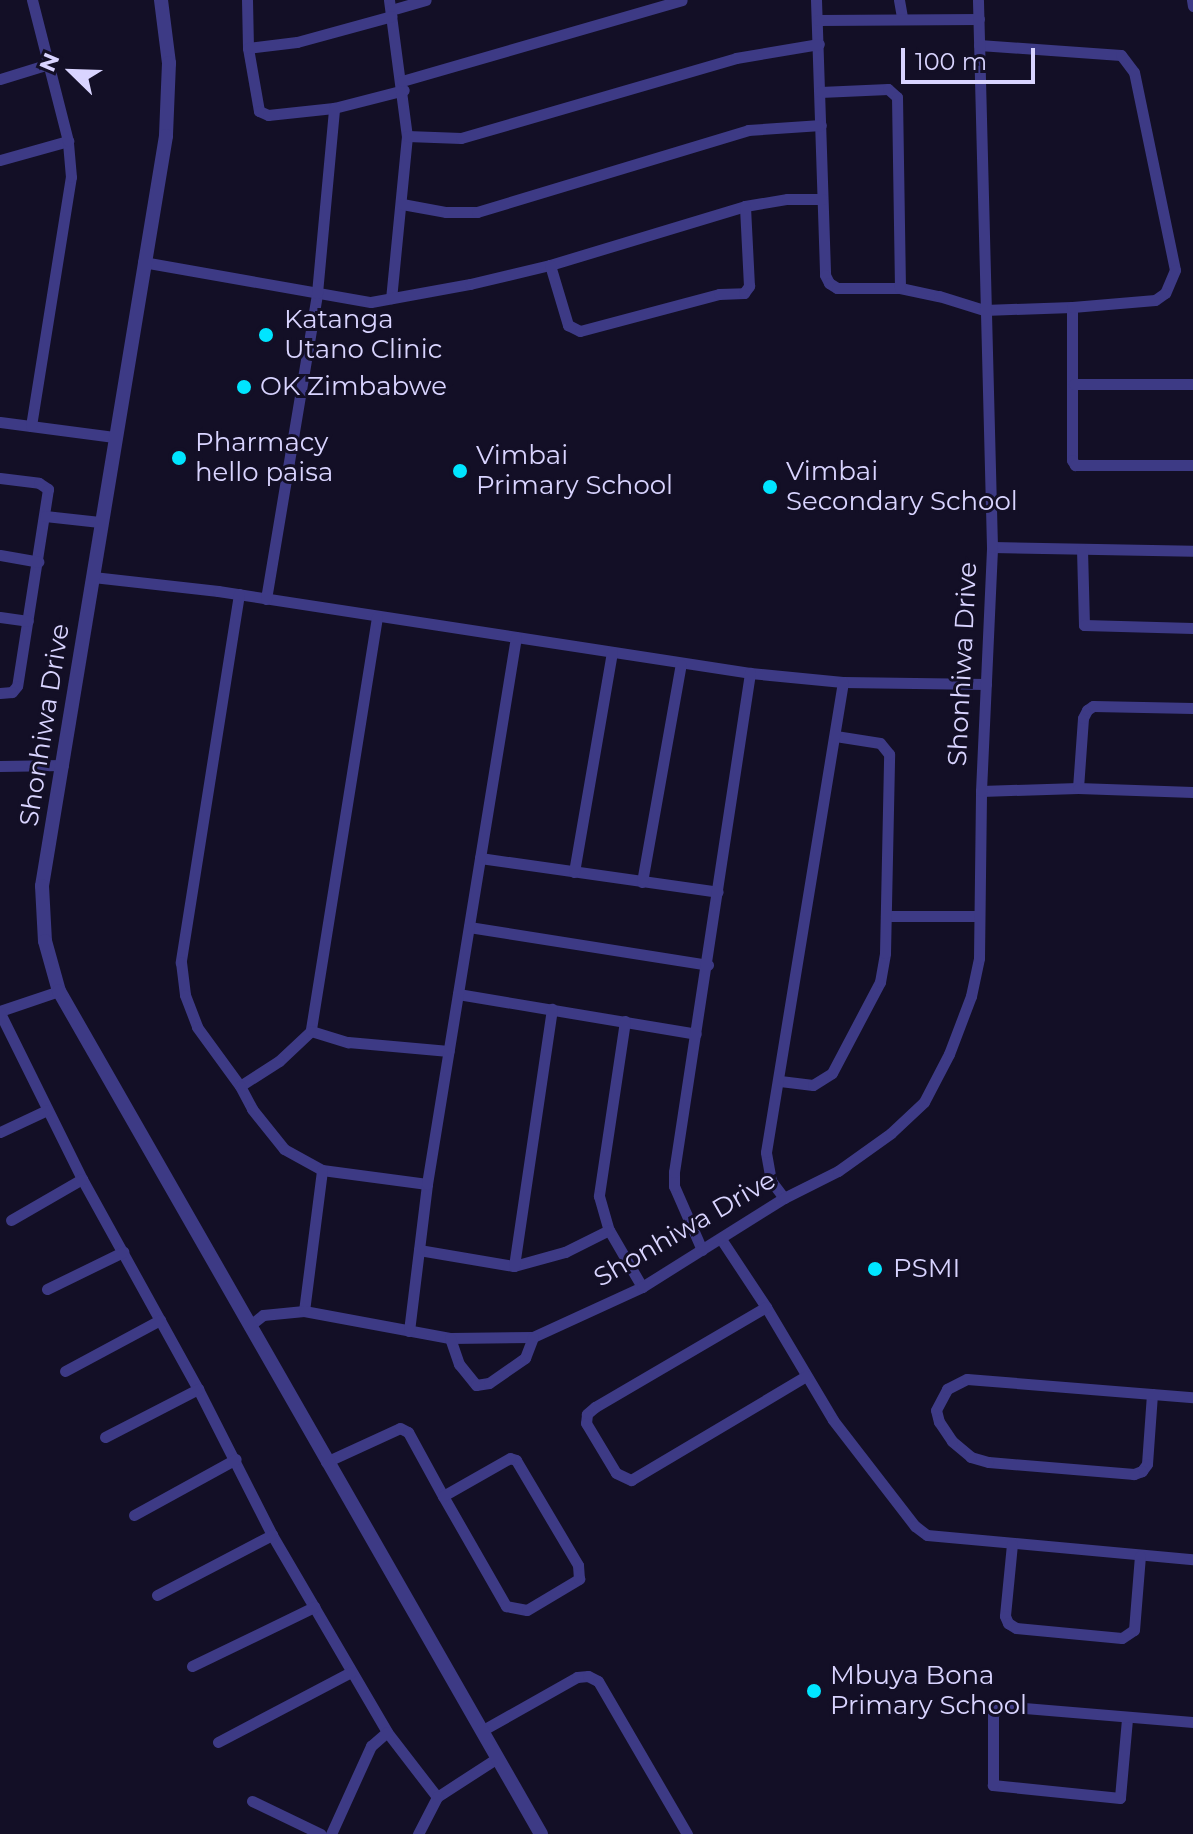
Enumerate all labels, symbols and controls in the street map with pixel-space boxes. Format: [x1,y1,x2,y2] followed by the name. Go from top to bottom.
[32,32,112,112] north arrow
[905,32,1039,82] scale bar
[915,47,987,76] text: 100 m
[34,49,65,76] text: N
[284,304,442,366] place label: Katanga Utano Clinic
[255,324,277,346] marker: Katanga Utano Clinic
[260,371,447,403] place label: OK Zimbabwe
[235,378,253,396] marker: OK Zimbabwe
[195,427,333,488] place label: Pharmacy hello paisa
[476,440,673,502] place label: Vimbai Primary School
[170,449,188,467] marker: Pharmacy hello paisa
[786,456,1018,518] place label: Vimbai Secondary School
[451,462,469,480] marker: Vimbai Primary School
[761,478,779,496] marker: Vimbai Secondary School
[942,561,984,767] street label: Shonhiwa Drive
[14,622,76,828] street label: Shonhiwa Drive
[589,1164,781,1294] street label: Shonhiwa Drive
[893,1253,960,1285] place label: PSMI
[864,1258,886,1280] marker: PSMI
[830,1660,1027,1722] place label: Mbuya Bona Primary School
[805,1682,823,1700] marker: Mbuya Bona Primary School

